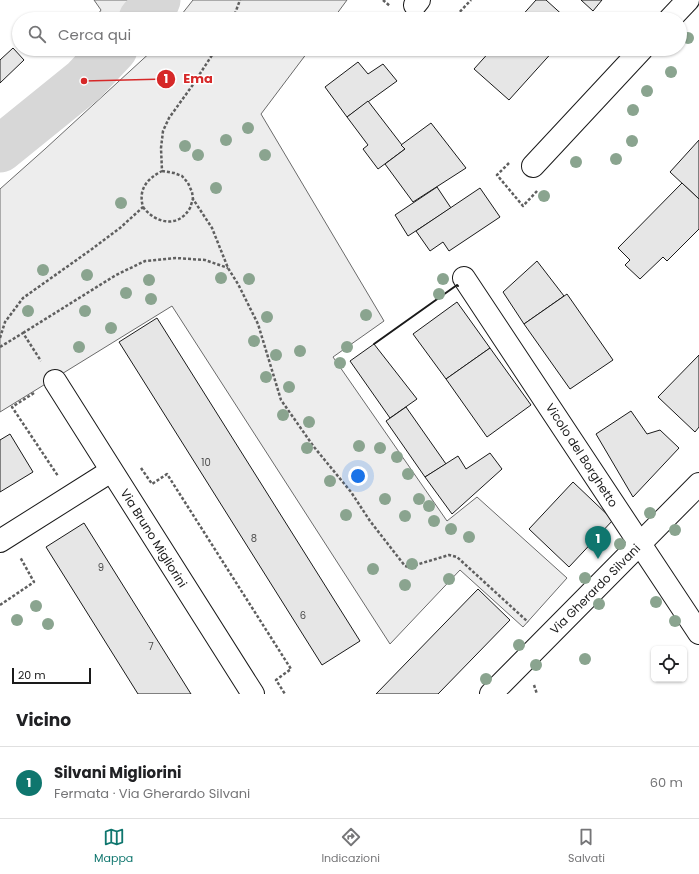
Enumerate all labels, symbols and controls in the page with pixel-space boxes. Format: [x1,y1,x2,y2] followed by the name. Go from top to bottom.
[12,12,687,56] search box
[26,23,48,45] icon: search
[58,24,131,45] text: Cerca qui
[156,66,221,91] callout: Ema
[183,69,213,88] text: Ema
[164,70,168,87] text: 1
[542,400,622,511] street label: Vicolo del Borghetto
[201,455,211,470] house number: 10
[348,466,368,486] your location
[117,485,191,591] street label: Via Bruno Migliorini
[585,526,611,559] pin: 1
[251,531,257,546] house number: 8
[546,540,644,638] street label: Via Gherardo Silvani
[98,560,104,575] house number: 9
[300,608,306,623] house number: 6
[148,639,154,654] house number: 7
[651,646,687,682] map controls
[651,646,687,682] button: locate
[12,666,91,685] scale bar
[18,667,46,683] text: 20 m
[16,708,71,732] text: Vicino
[54,762,182,783] text: Silvani Migliorini
[27,773,31,792] text: 1
[650,773,683,792] text: 60 m
[54,784,250,803] text: Fermata · Via Gherardo Silvani
[94,826,133,867] tab: Mappa
[321,826,380,867] tab: Indicazioni
[568,826,605,867] tab: Salvati

